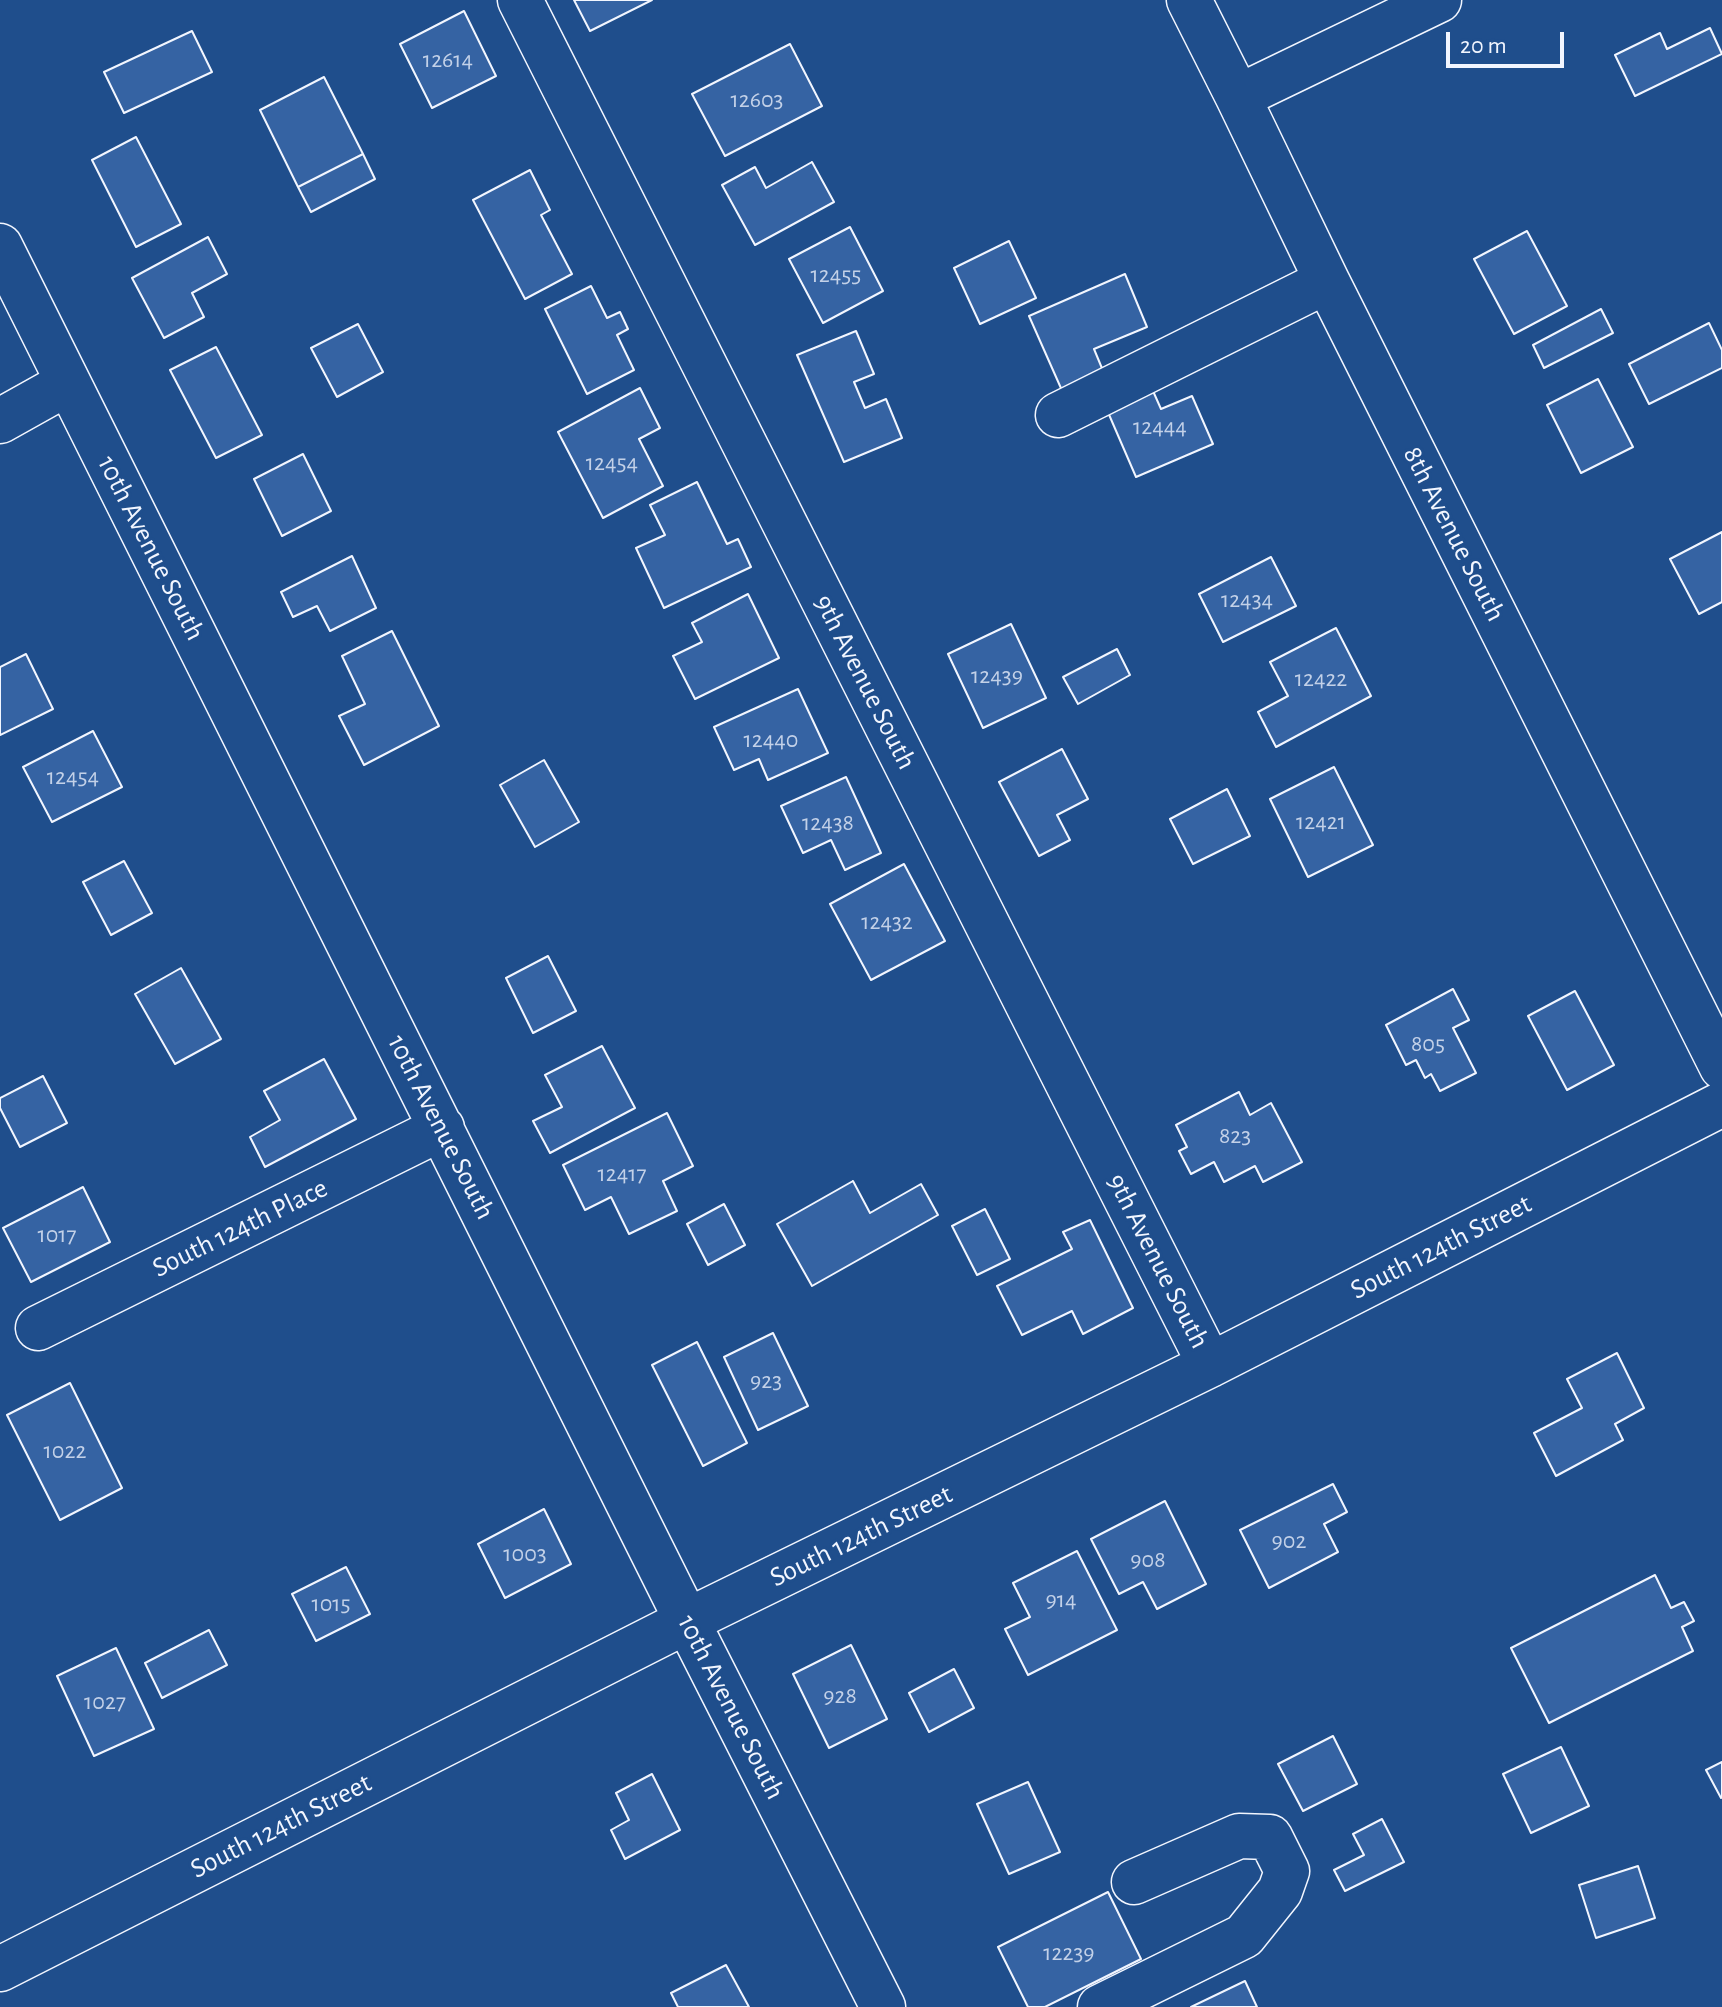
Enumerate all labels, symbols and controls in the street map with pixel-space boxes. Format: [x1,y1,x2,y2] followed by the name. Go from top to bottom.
[1450,16,1568,66] scale bar
[1460,34,1507,58] text: 20 m
[423,46,473,74] house number: 12614
[730,86,784,114] house number: 12603
[811,261,861,289] house number: 12455
[1133,413,1187,441] house number: 12444
[1395,441,1513,627] street label: 8th Avenue South
[586,449,638,477] house number: 12454
[90,450,212,646] street label: 10th Avenue South
[1221,586,1273,614] house number: 12434
[807,589,923,775] street label: 9th Avenue South
[971,662,1023,690] house number: 12439
[1295,665,1347,693] house number: 12422
[744,726,798,754] house number: 12440
[47,763,99,791] house number: 12454
[1296,808,1346,836] house number: 12421
[802,809,854,837] house number: 12438
[861,908,913,936] house number: 12432
[380,1029,502,1225] street label: 10th Avenue South
[1411,1030,1445,1058] house number: 805
[1219,1122,1251,1150] house number: 823
[598,1160,646,1188] house number: 12417
[1100,1168,1216,1354] street label: 9th Avenue South
[147,1171,333,1285] street label: South 124th Place
[1345,1187,1537,1307] street label: South 124th Street
[37,1221,77,1249] house number: 1017
[750,1367,782,1395] house number: 923
[44,1437,86,1465] house number: 1022
[764,1477,958,1595] street label: South 124th Street
[1272,1527,1306,1555] house number: 902
[503,1540,547,1568] house number: 1003
[1130,1546,1166,1574] house number: 908
[1045,1586,1077,1614] house number: 914
[311,1590,351,1618] house number: 1015
[670,1609,792,1805] street label: 10th Avenue South
[823,1682,857,1710] house number: 928
[84,1688,126,1716] house number: 1027
[185,1766,377,1886] street label: South 124th Street
[1043,1939,1095,1967] house number: 12239

